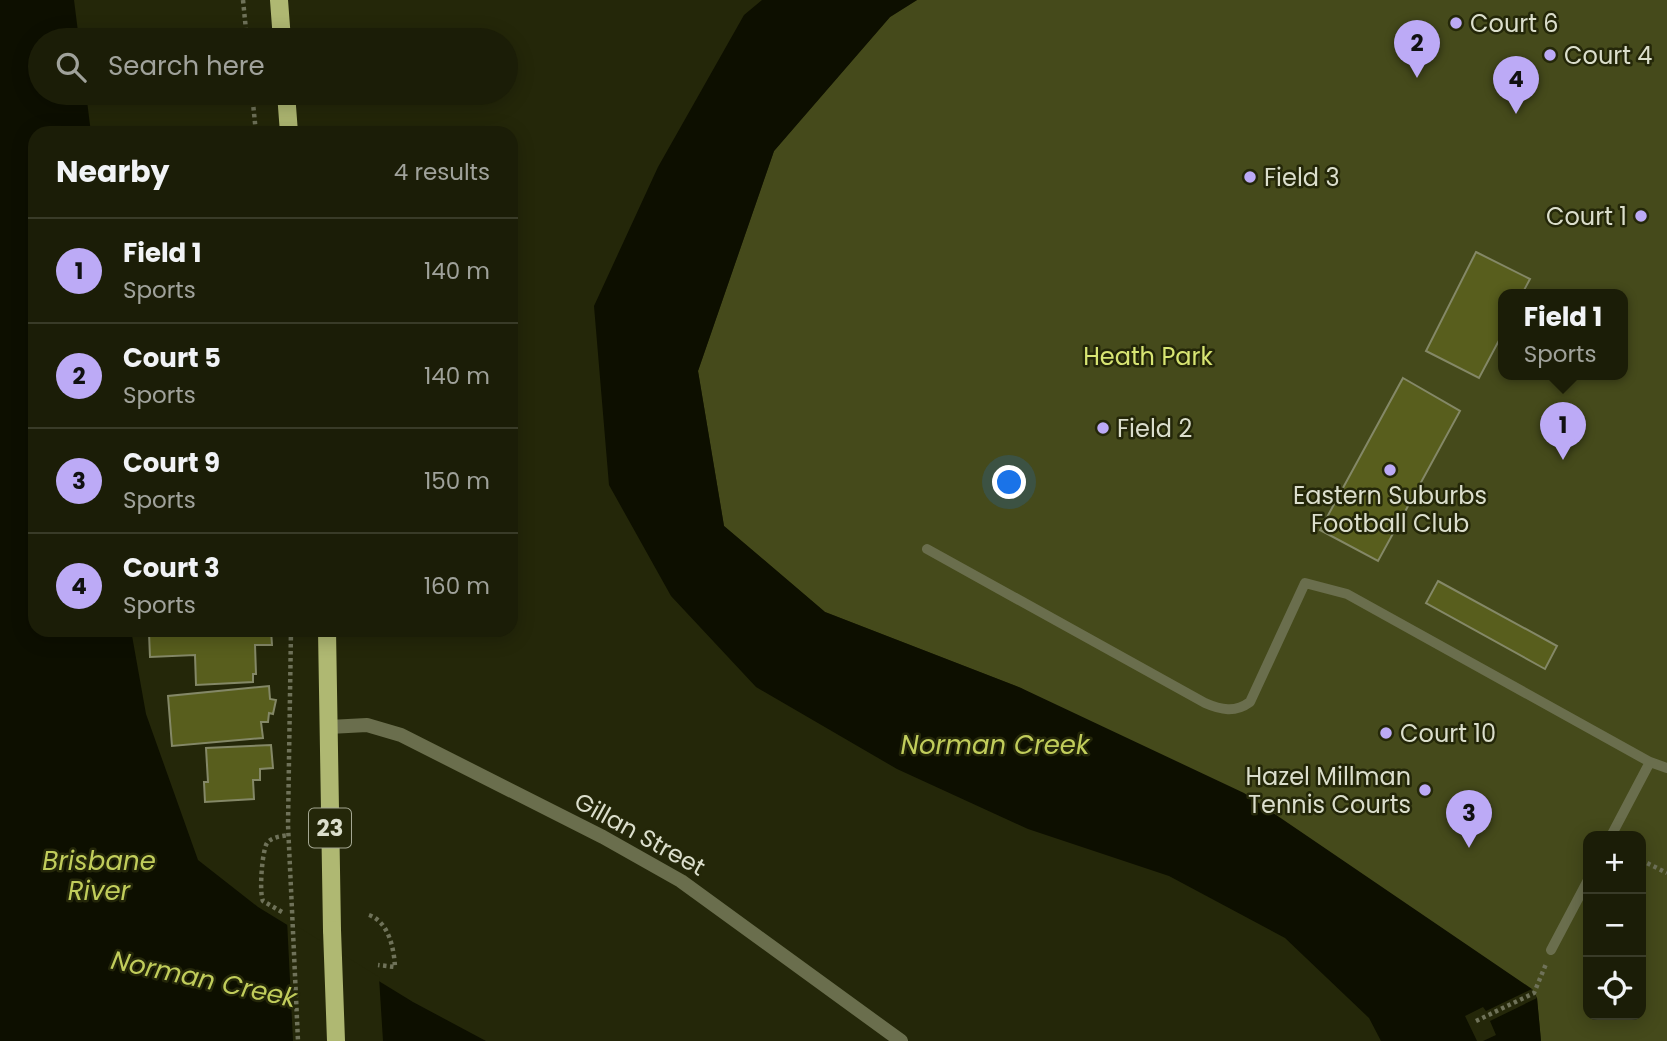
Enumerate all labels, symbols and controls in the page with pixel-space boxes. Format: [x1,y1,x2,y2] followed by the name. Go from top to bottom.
[1470,7,1559,40] place label: Court 6
[1448,15,1464,31] marker: Court 6
[1394,20,1440,78] pin: 2
[28,28,518,105] search box
[1564,39,1652,72] place label: Court 4
[1542,47,1558,63] marker: Court 4
[52,48,90,86] icon: search
[108,48,265,84] text: Search here
[1493,56,1539,114] pin: 4
[56,150,170,193] text: Nearby
[394,156,490,188] text: 4 results
[1264,161,1340,194] place label: Field 3
[1242,169,1258,185] marker: Field 3
[1546,200,1627,233] place label: Court 1
[1633,208,1649,224] marker: Court 1
[123,235,202,271] text: Field 1
[75,255,83,287] text: 1
[424,255,490,287] text: 140 m
[123,274,196,306] text: Sports
[1498,289,1628,380] popup
[1524,299,1602,335] text: Field 1
[1524,338,1596,370] text: Sports
[123,340,221,376] text: Court 5
[1083,340,1213,373] park label: Heath Park
[72,360,86,392] text: 2
[424,360,490,392] text: 140 m
[123,379,196,411] text: Sports
[1540,402,1586,460] pin: 1
[1117,412,1192,445] place label: Field 2
[1095,420,1111,436] marker: Field 2
[123,445,220,481] text: Court 9
[1382,462,1398,478] marker: Eastern Suburbs Football Club
[72,465,86,497] text: 3
[424,465,490,497] text: 150 m
[992,465,1026,499] your location
[1293,479,1487,540] place label: Eastern Suburbs Football Club
[123,484,196,516] text: Sports
[123,550,220,586] text: Court 3
[71,570,87,602] text: 4
[424,570,490,602] text: 160 m
[123,589,196,621] text: Sports
[1400,717,1496,750] place label: Court 10
[1378,725,1394,741] marker: Court 10
[901,727,1091,763] water label: Norman Creek
[1245,760,1411,821] place label: Hazel Millman Tennis Courts
[1417,782,1433,798] marker: Hazel Millman Tennis Courts
[569,785,711,883] street label: Gillan Street
[1446,790,1492,848] pin: 3
[309,808,351,848] road number: 23
[1583,831,1646,1020] map controls
[1583,831,1646,894] button: +
[42,843,156,909] water label: Brisbane River
[1583,894,1646,957] button: −
[108,942,302,1017] water label: Norman Creek
[1583,957,1646,1020] button: locate

